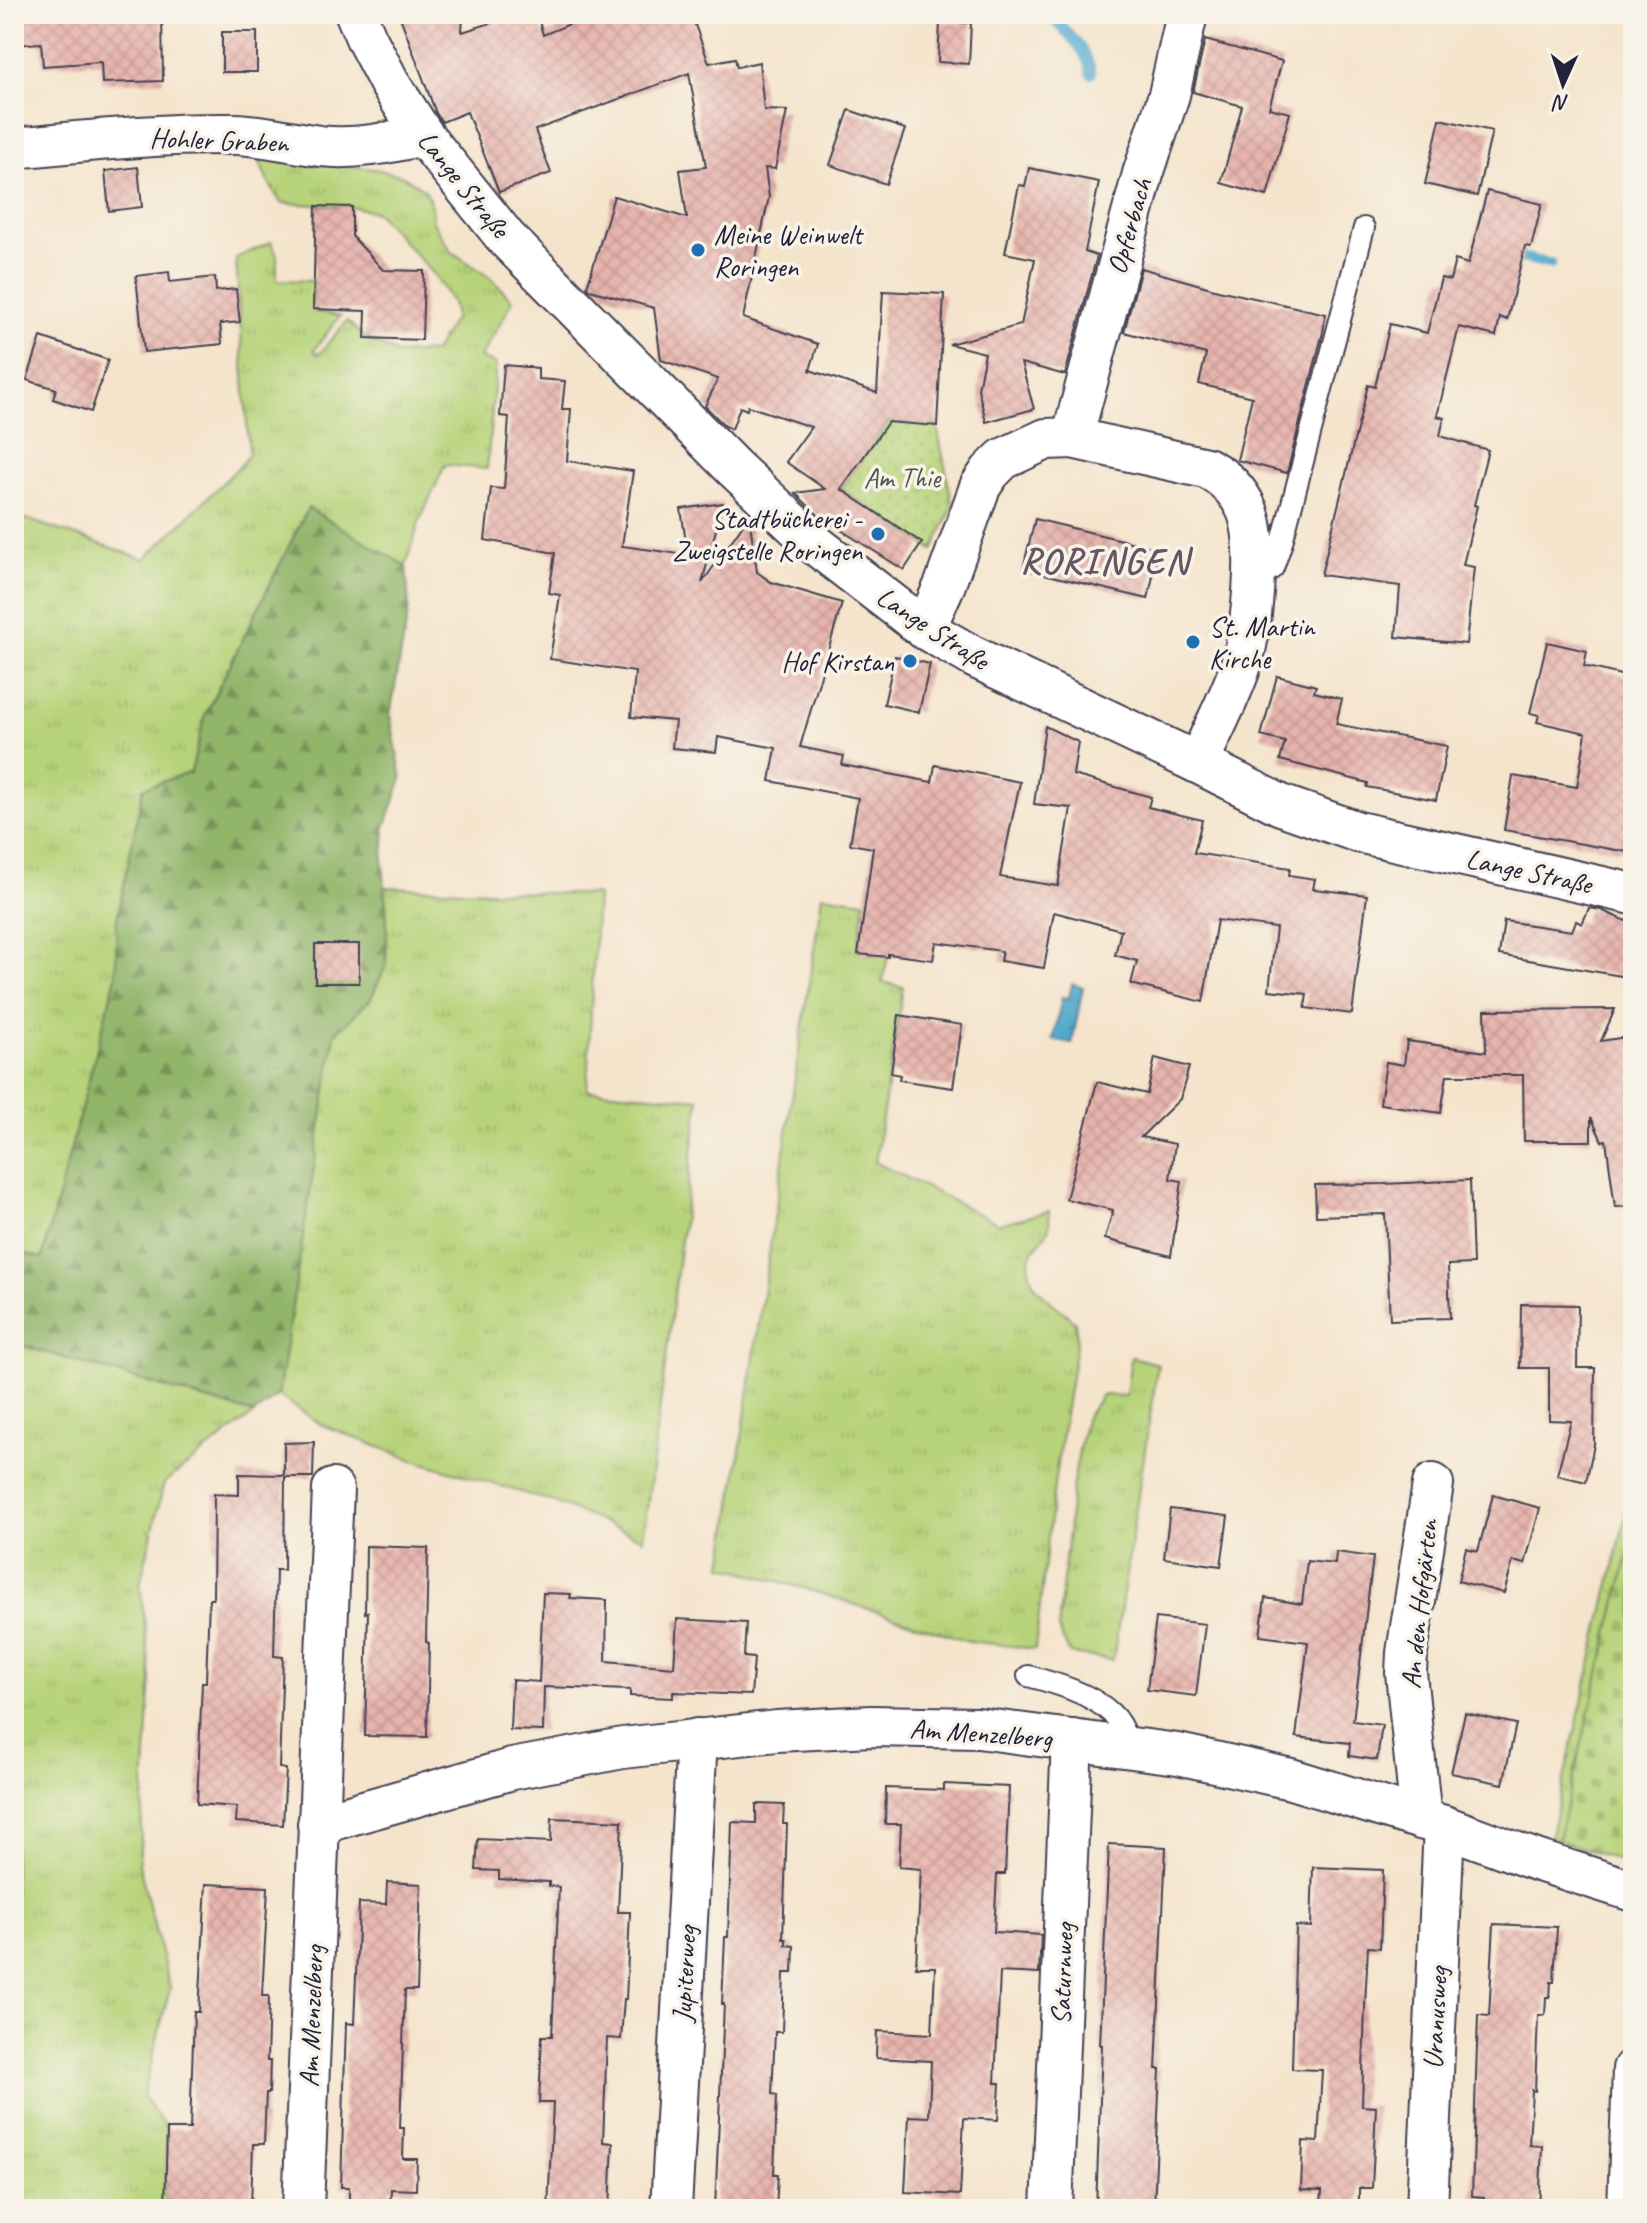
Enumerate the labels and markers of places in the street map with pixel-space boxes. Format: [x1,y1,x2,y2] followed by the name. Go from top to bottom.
[714,217,864,284] place label: Meine Weinwelt Roringen
[689,241,707,259] marker: Meine Weinwelt Roringen
[672,501,864,568] place label: Stadtbücherei - Zweigstelle Roringen
[869,525,887,543] marker: Stadtbücherei - Zweigstelle Roringen
[1209,609,1316,676] place label: St. Martin Kirche
[1184,633,1202,651] marker: St. Martin Kirche
[781,644,894,679] place label: Hof Kirstan
[901,652,919,670] marker: Hof Kirstan

